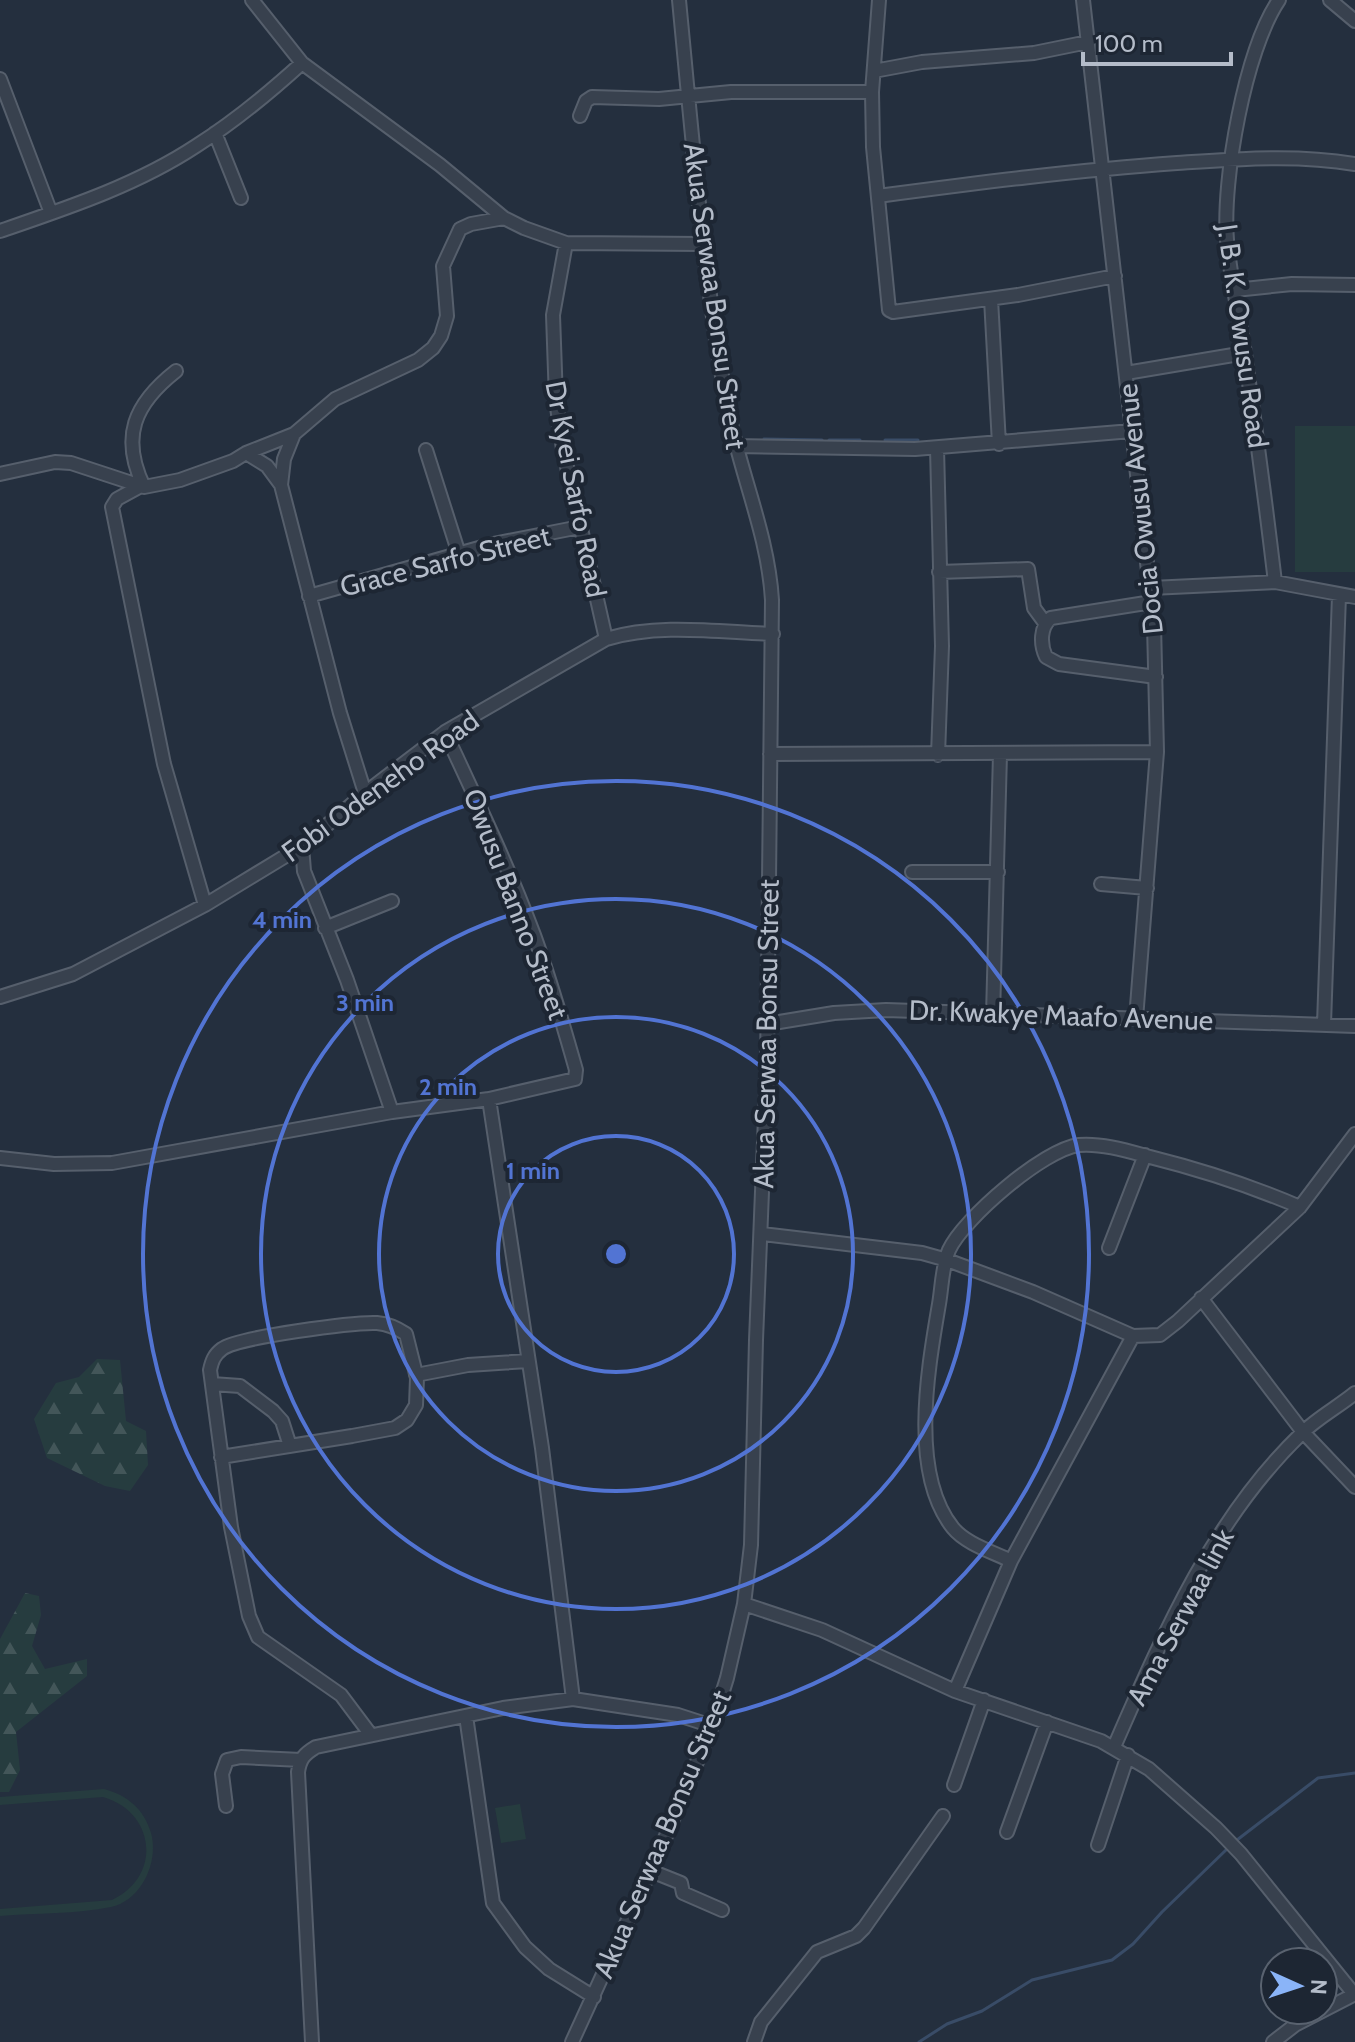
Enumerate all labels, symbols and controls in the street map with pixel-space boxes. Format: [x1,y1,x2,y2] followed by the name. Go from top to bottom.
[1083,16,1231,66] scale bar
[1095,29,1163,58] text: 100 m
[677,140,753,452] street label: Akua Serwaa Bonsu Street
[1210,221,1276,450] street label: J. B. K. Owusu Road
[538,378,614,600] street label: Dr Kyei Sarfo Road
[1110,382,1170,636] street label: Docia Owusu Avenue
[336,518,554,604] street label: Grace Sarfo Street
[275,703,485,869] street label: Fobi Odeneho Road
[456,784,576,1024] street label: Owusu Banno Street
[746,879,786,1189] street label: Akua Serwaa Bonsu Street
[252,905,312,934] text: 4 min
[336,988,394,1017] text: 3 min
[908,993,1214,1037] street label: Dr. Kwakye Maafo Avenue
[419,1072,477,1101] text: 2 min
[506,1156,560,1185] text: 1 min
[602,1240,630,1268] centre of rings
[1119,1522,1241,1711] street label: Ama Serwaa link
[586,1685,738,1983] street label: Akua Serwaa Bonsu Street
[1259,1946,1339,2026] north arrow
[1305,1979,1332,1995] text: N

